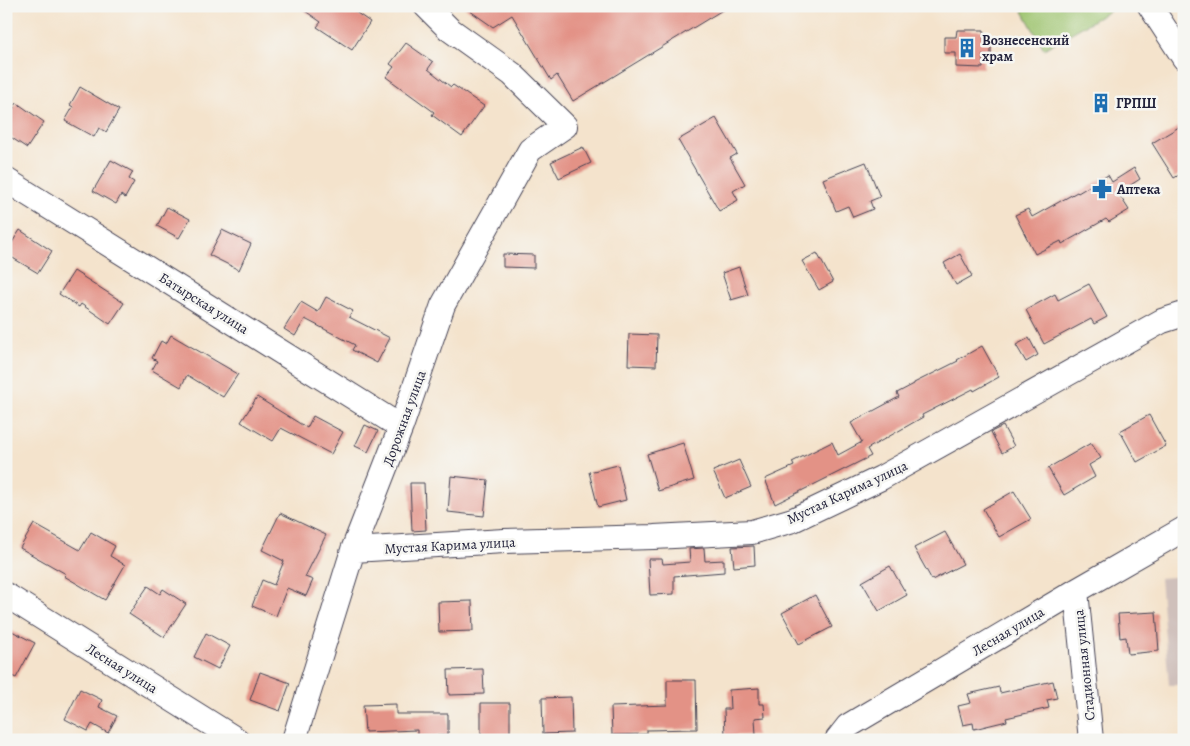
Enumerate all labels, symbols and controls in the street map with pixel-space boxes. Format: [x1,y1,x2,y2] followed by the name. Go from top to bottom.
[982,31,1069,66] place label: Вознесенский храм
[956,37,978,59] building icon: Вознесенский храм
[1090,92,1112,114] building icon: ГРПШ
[1116,94,1157,113] place label: ГРПШ
[1091,178,1113,200] pharmacy icon: Аптека
[1116,180,1161,199] place label: Аптека
[155,268,253,339] street label: Батырская улица
[378,367,431,469] street label: Дорожная улица
[784,456,911,529] street label: Мустая Карима улица
[384,533,517,558] street label: Мустая Карима улица
[969,602,1048,660] street label: Лесная улица
[1069,608,1100,721] street label: Стадионная улица
[82,639,162,698] street label: Лесная улица

